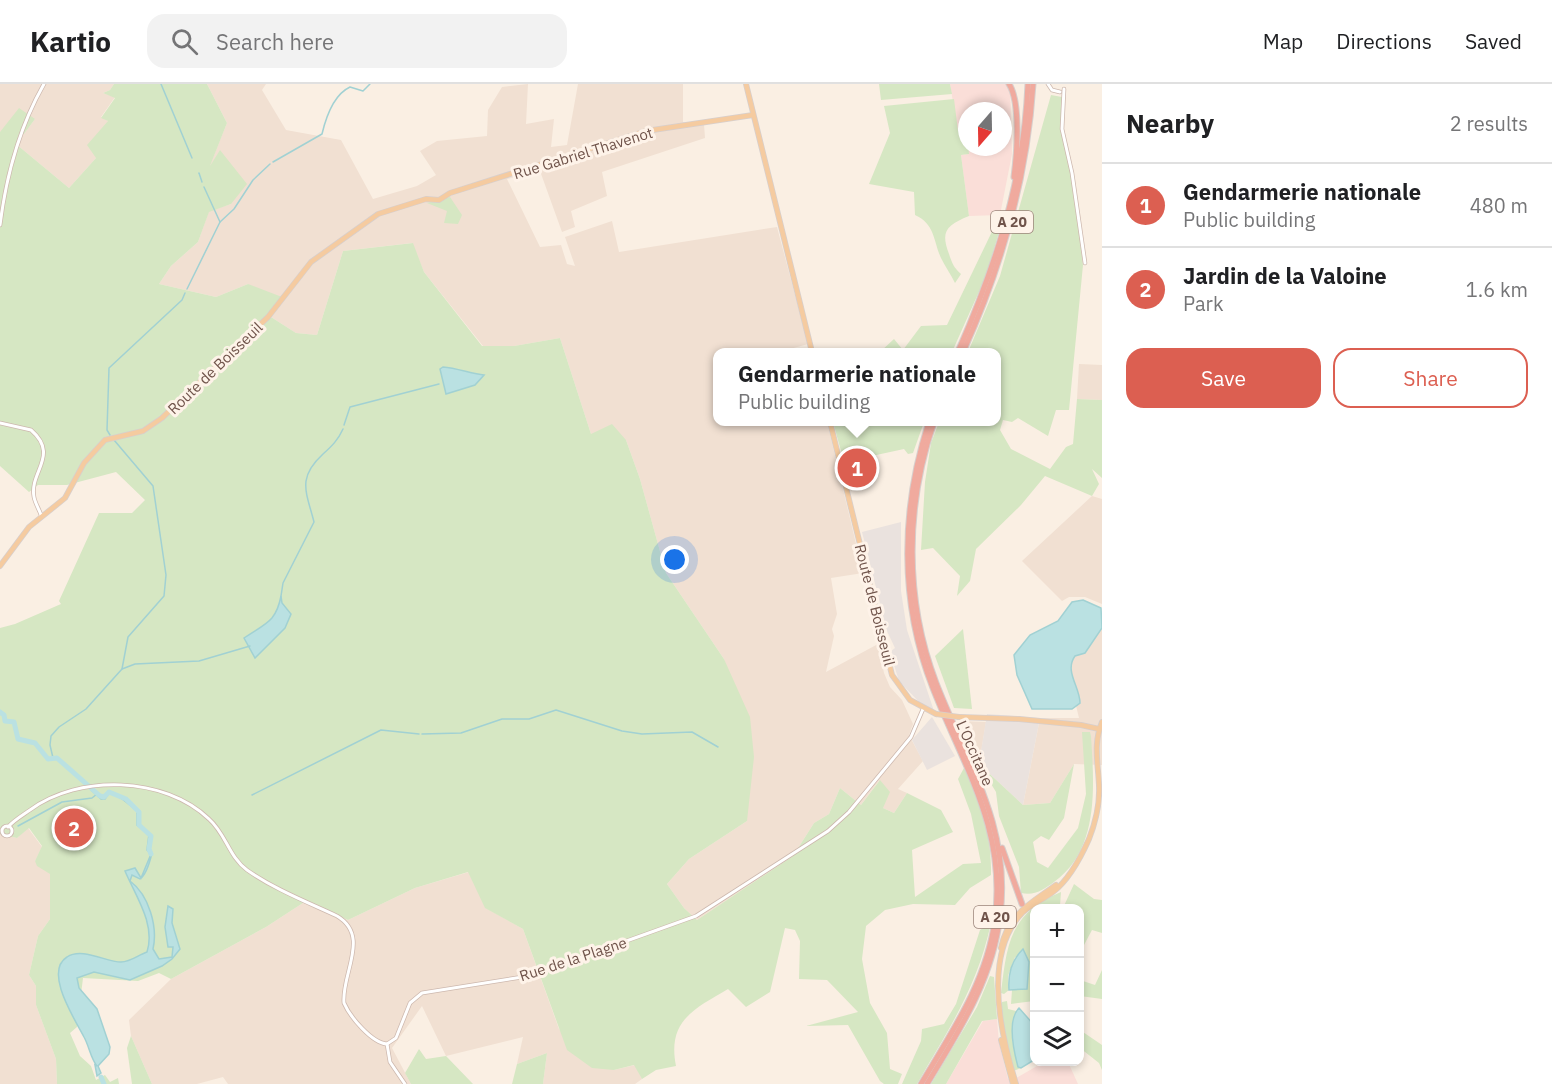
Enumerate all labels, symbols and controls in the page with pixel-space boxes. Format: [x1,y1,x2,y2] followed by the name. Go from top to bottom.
[147,14,567,68] search box
[30,23,111,60] text: Kartio
[168,25,201,58] icon: search
[216,27,334,56] text: Search here
[1263,27,1303,55] text: Map
[1336,27,1432,55] text: Directions
[1465,27,1522,55] text: Saved
[958,102,1012,156] north arrow
[1126,106,1214,140] text: Nearby
[1450,110,1528,137] text: 2 results
[511,123,655,183] street label: Rue Gabriel Thavenot
[1183,177,1421,206] text: Gendarmerie nationale
[1140,192,1152,219] text: 1
[1470,192,1528,219] text: 480 m
[1183,206,1315,233] text: Public building
[991,211,1033,233] road number: A 20
[1183,261,1387,290] text: Jardin de la Valoine
[1140,276,1152,303] text: 2
[1466,276,1528,303] text: 1.6 km
[1183,290,1223,317] text: Park
[164,318,266,418] street label: Route de Boisseuil
[713,348,1001,426] popup
[1126,348,1321,408] button: Save
[1333,348,1528,408] button: Share
[738,359,976,388] text: Gendarmerie nationale
[738,388,870,415] text: Public building
[838,446,876,490] pin: 1
[851,542,899,668] street label: Route de Boisseuil
[660,545,689,574] your location
[952,717,998,789] street label: L'Occitane
[54,806,94,850] pin: 2
[1030,904,1084,1066] map controls
[1030,904,1084,958] button: +
[974,906,1016,928] road number: A 20
[517,933,629,985] street label: Rue de la Plagne
[1030,958,1084,1012] button: −
[1030,1012,1084,1066] button: layers

